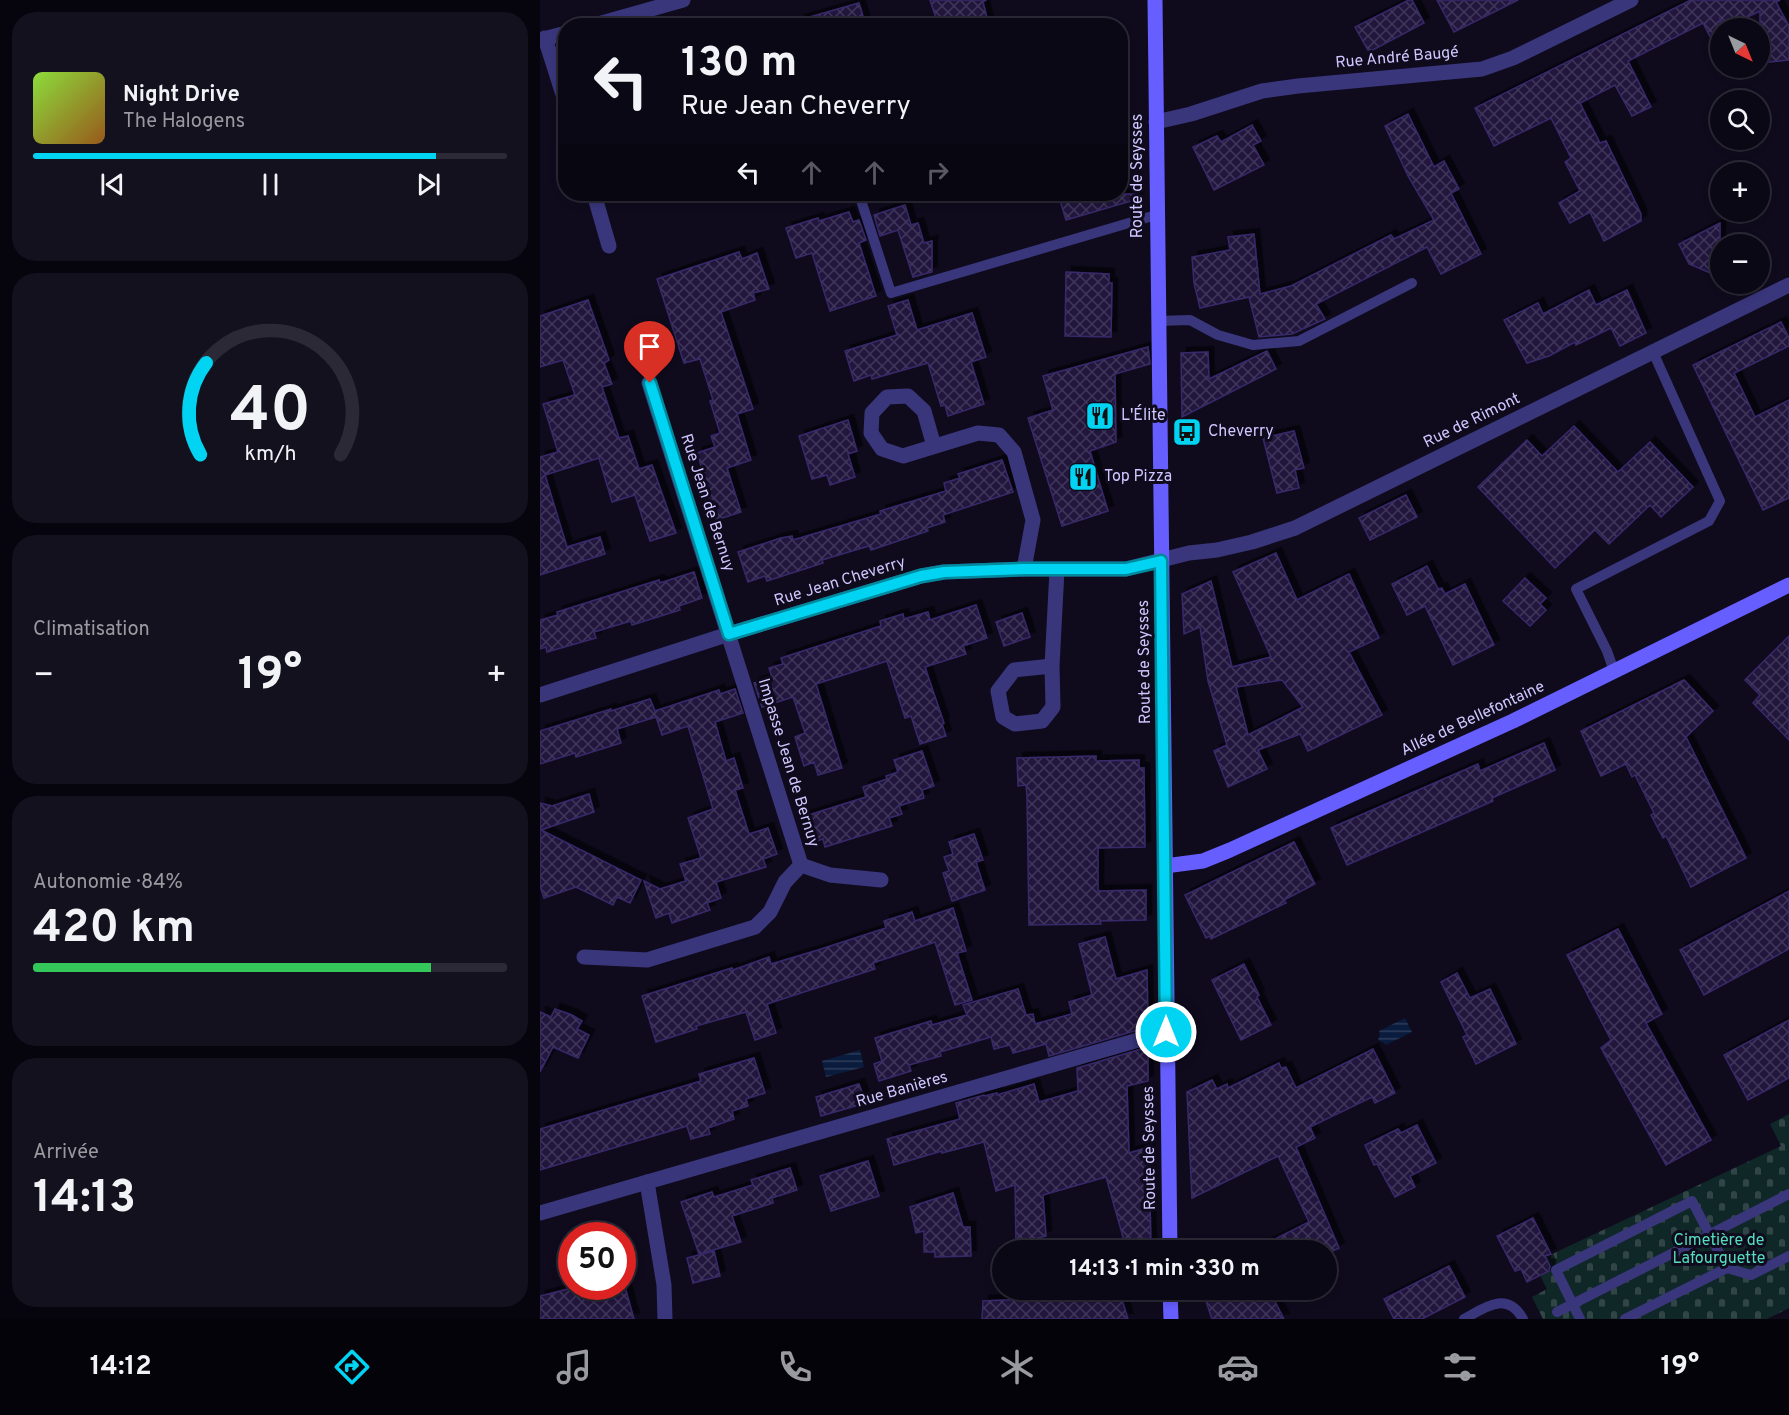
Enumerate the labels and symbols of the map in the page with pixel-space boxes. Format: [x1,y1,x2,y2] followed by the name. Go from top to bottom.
[1710,18,1770,78] north arrow
[1334,43,1460,73] street label: Rue André Baugé
[1128,114,1148,238] street label: Route de Seysses
[624,321,675,383] pin
[1420,389,1524,453] street label: Rue de Rimont
[1084,400,1116,432] restaurant icon: L'Élite
[1121,404,1166,426] place label: L'Élite
[1171,416,1203,448] bus stop icon: Cheverry
[1208,422,1274,442] place label: Cheverry
[675,431,739,575] street label: Rue Jean de Bernuy
[1067,461,1099,493] restaurant icon: Top Pizza
[1104,467,1172,487] place label: Top Pizza
[772,553,908,611] street label: Rue Jean Cheverry
[1134,600,1156,724] street label: Route de Seysses
[753,676,823,850] street label: Impasse Jean de Bernuy
[1398,677,1548,761] street label: Allée de Bellefontaine
[1134,1000,1198,1064] position arrow
[854,1067,950,1113] street label: Rue Banières
[1139,1086,1161,1210] street label: Route de Seysses
[558,1222,636,1300] speed limit sign: 50
[1673,1231,1765,1269] park label: Cimetière de Lafourguette

